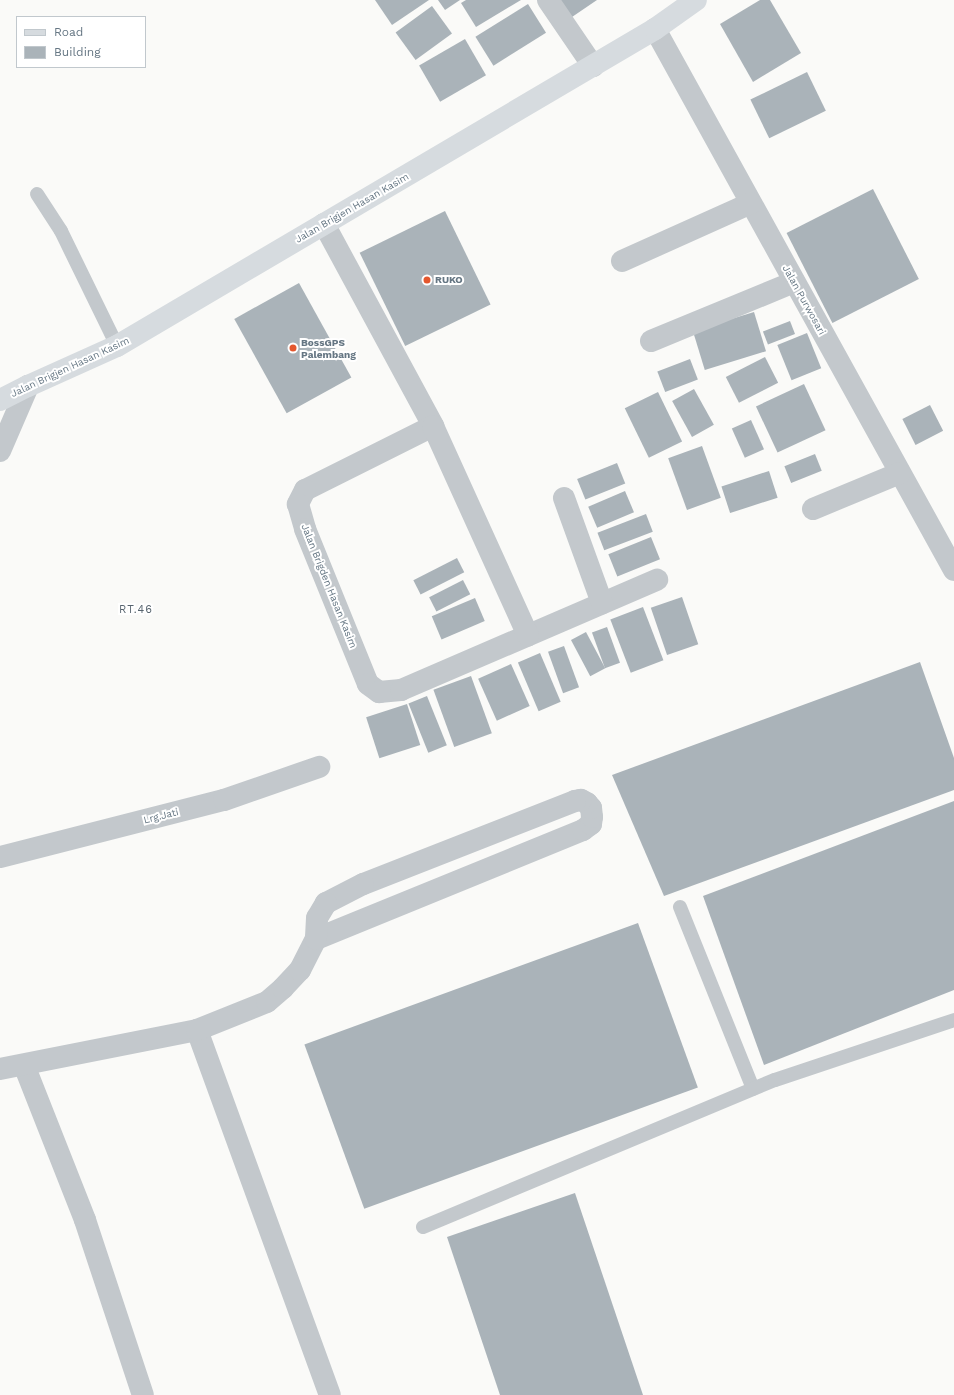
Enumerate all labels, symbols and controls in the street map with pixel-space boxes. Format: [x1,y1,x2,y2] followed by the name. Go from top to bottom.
[16,16,146,68] legend
[54,25,83,39] text: Road
[54,45,101,59] text: Building
[293,171,411,245] street label: Jalan Brigjen Hasan Kasim
[780,263,828,337] street label: Jalan Purwosari
[435,274,463,286] place label: RUKO
[422,275,432,285] marker: RUKO
[9,334,131,400] street label: Jalan Brigjen Hasan Kasim
[301,336,356,360] place label: BossGPS Palembang
[288,343,298,353] marker: BossGPS Palembang
[299,522,359,650] street label: Jalan Brigden Hasan Kasim
[119,603,153,617] district label: RT.46
[142,806,180,826] street label: Lrg.Jati

